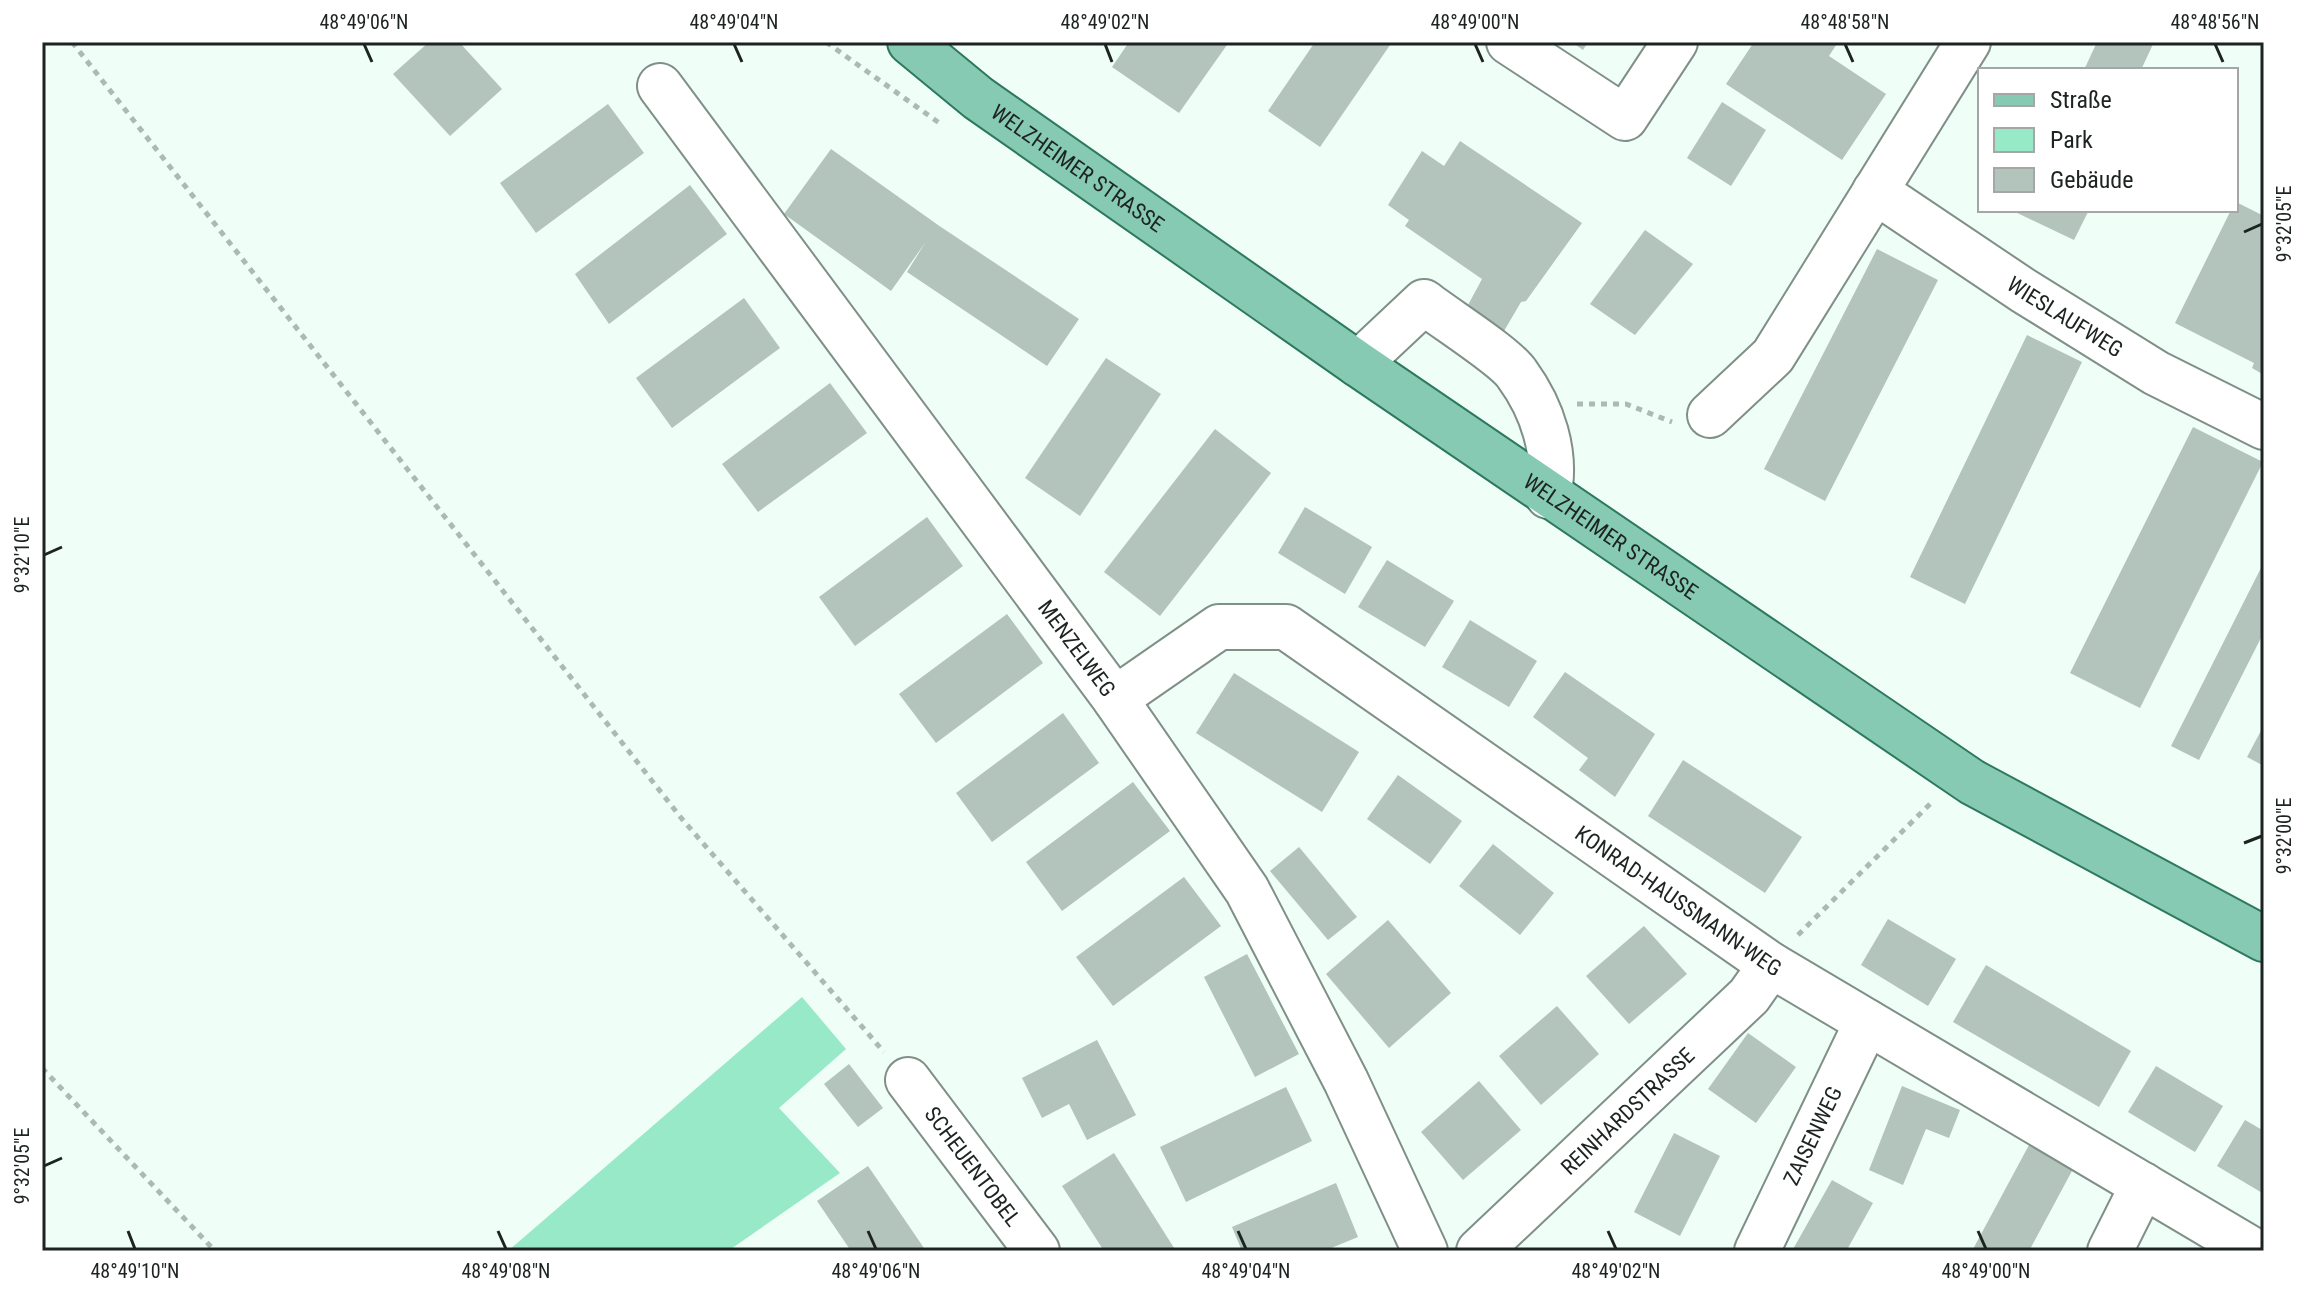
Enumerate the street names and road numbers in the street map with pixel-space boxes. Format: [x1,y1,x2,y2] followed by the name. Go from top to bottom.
[987,99,1169,237] street label: WELZHEIMER STRASSE
[2003,271,2128,362] street label: WIESLAUFWEG
[1519,468,1703,604] street label: WELZHEIMER STRASSE
[1033,595,1121,701] street label: MENZELWEG
[1571,820,1786,981] street label: KONRAD-HAUSSMANN-WEG
[1556,1042,1699,1180] street label: REINHARDSTRASSE
[1778,1082,1847,1189] street label: ZAISENWEG
[920,1102,1026,1231] street label: SCHEUENTOBEL

